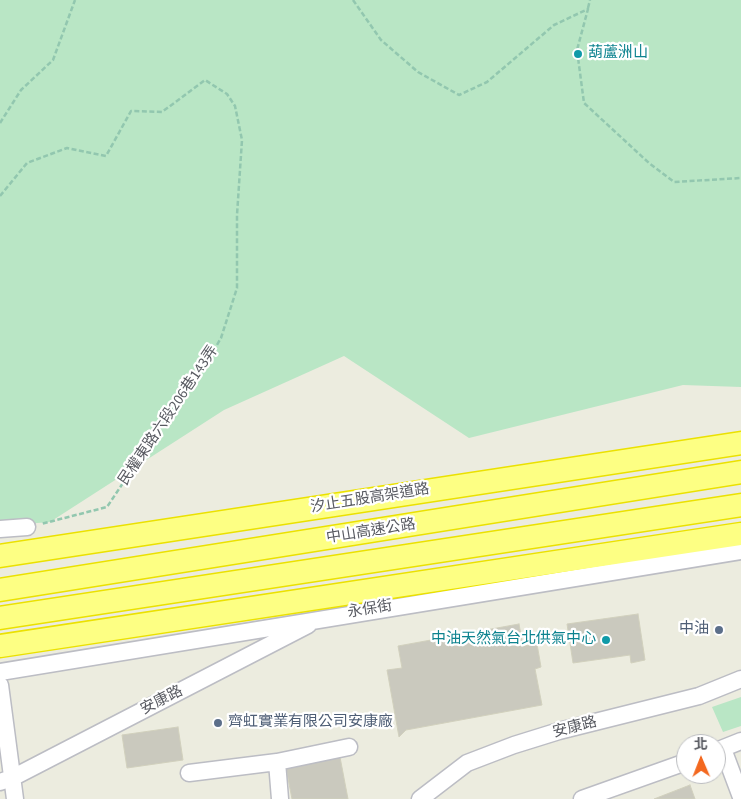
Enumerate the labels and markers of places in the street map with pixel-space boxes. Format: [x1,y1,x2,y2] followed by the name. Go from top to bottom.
[588,45,648,63] place label: 葫蘆洲山
[572,48,584,60] marker: 葫蘆洲山
[679,621,709,639] place label: 中油
[713,624,725,636] marker: 中油
[431,631,596,649] place label: 中油天然氣台北供氣中心
[600,634,612,646] marker: 中油天然氣台北供氣中心
[228,714,393,732] place label: 齊虹實業有限公司安康廠
[212,717,224,729] marker: 齊虹實業有限公司安康廠

